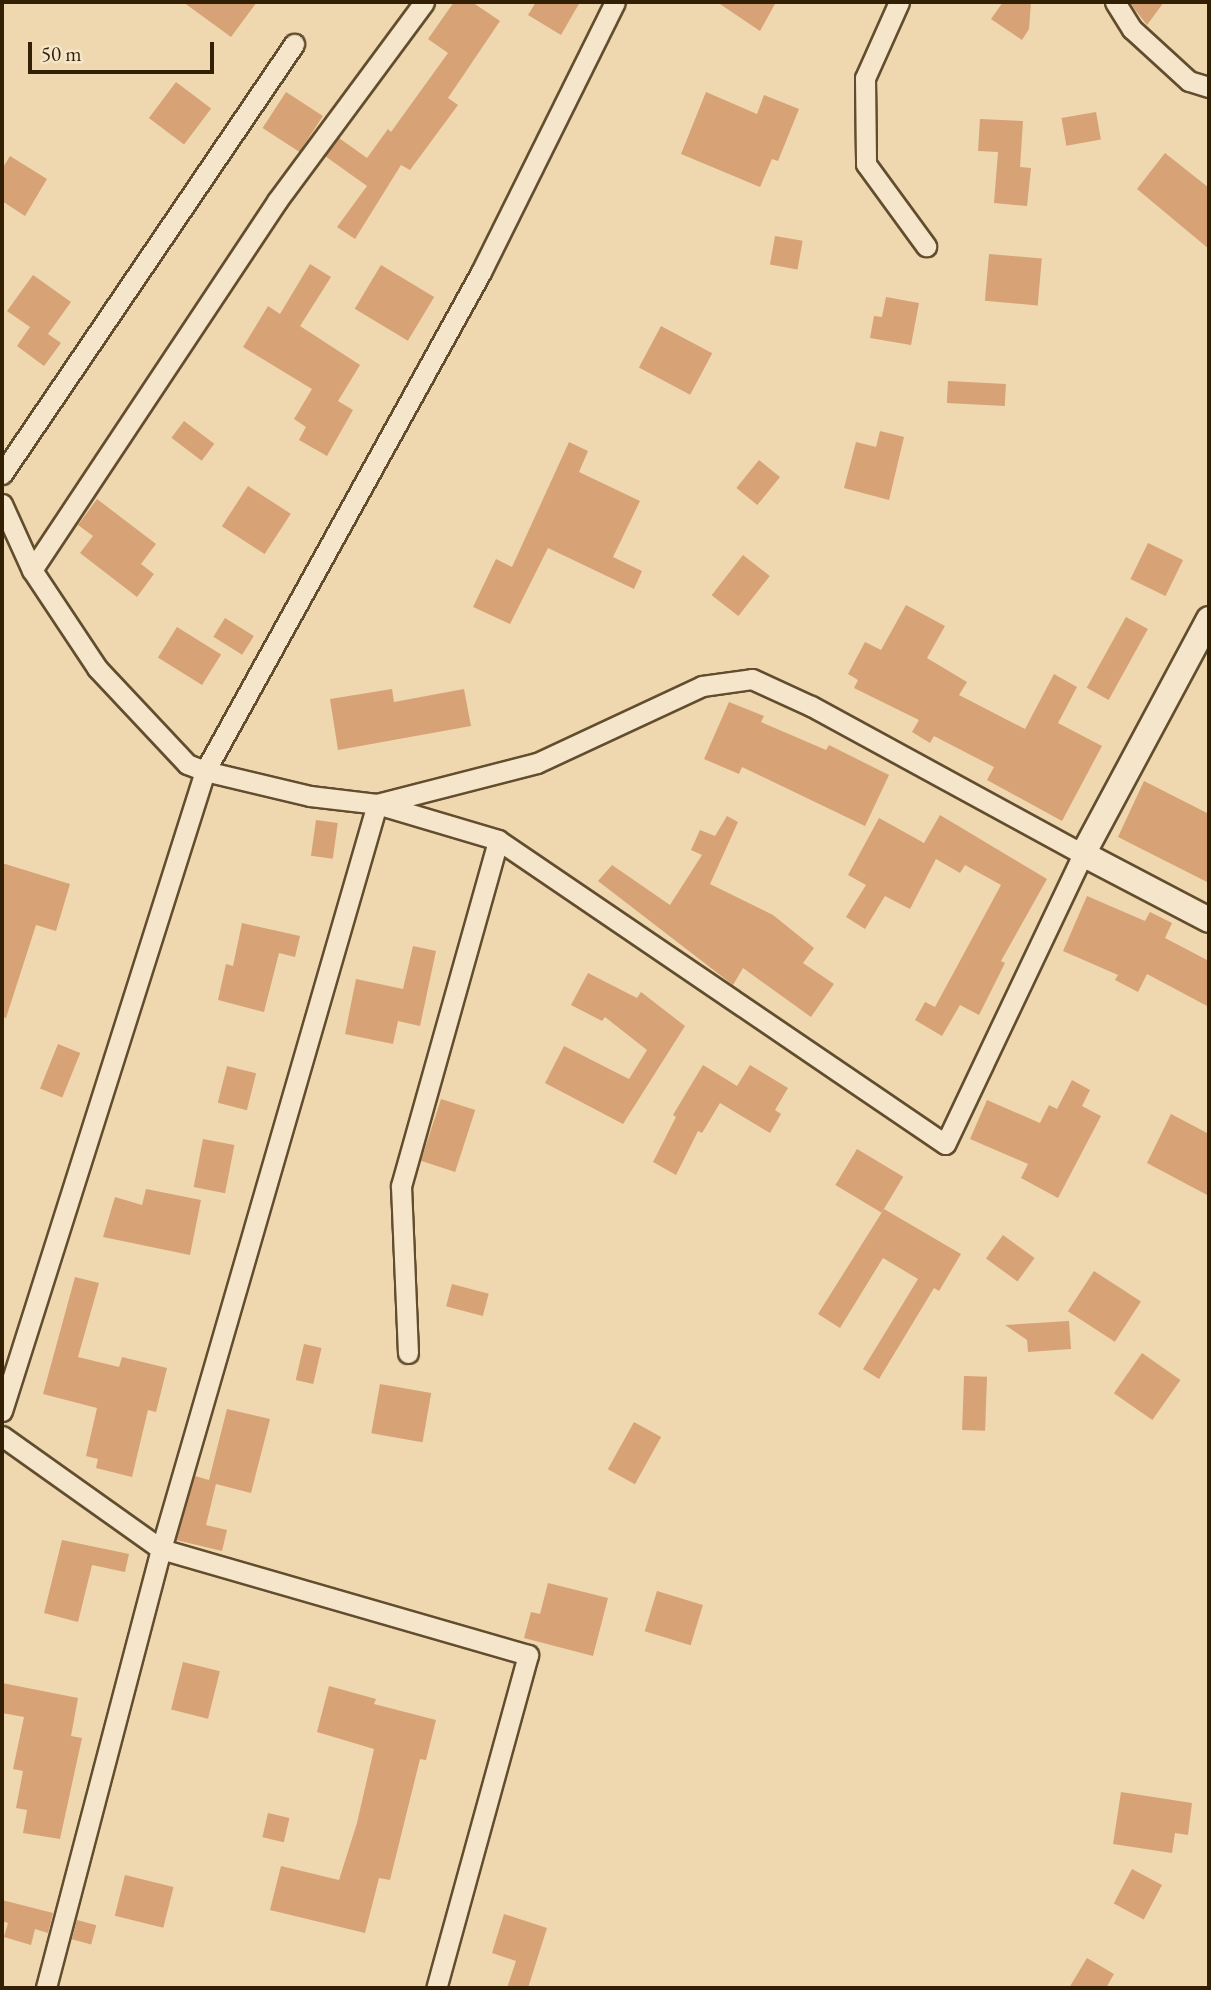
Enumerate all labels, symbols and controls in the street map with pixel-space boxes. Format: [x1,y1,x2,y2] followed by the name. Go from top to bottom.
[32,28,217,72] scale bar
[41,40,82,67] text: 50 m

